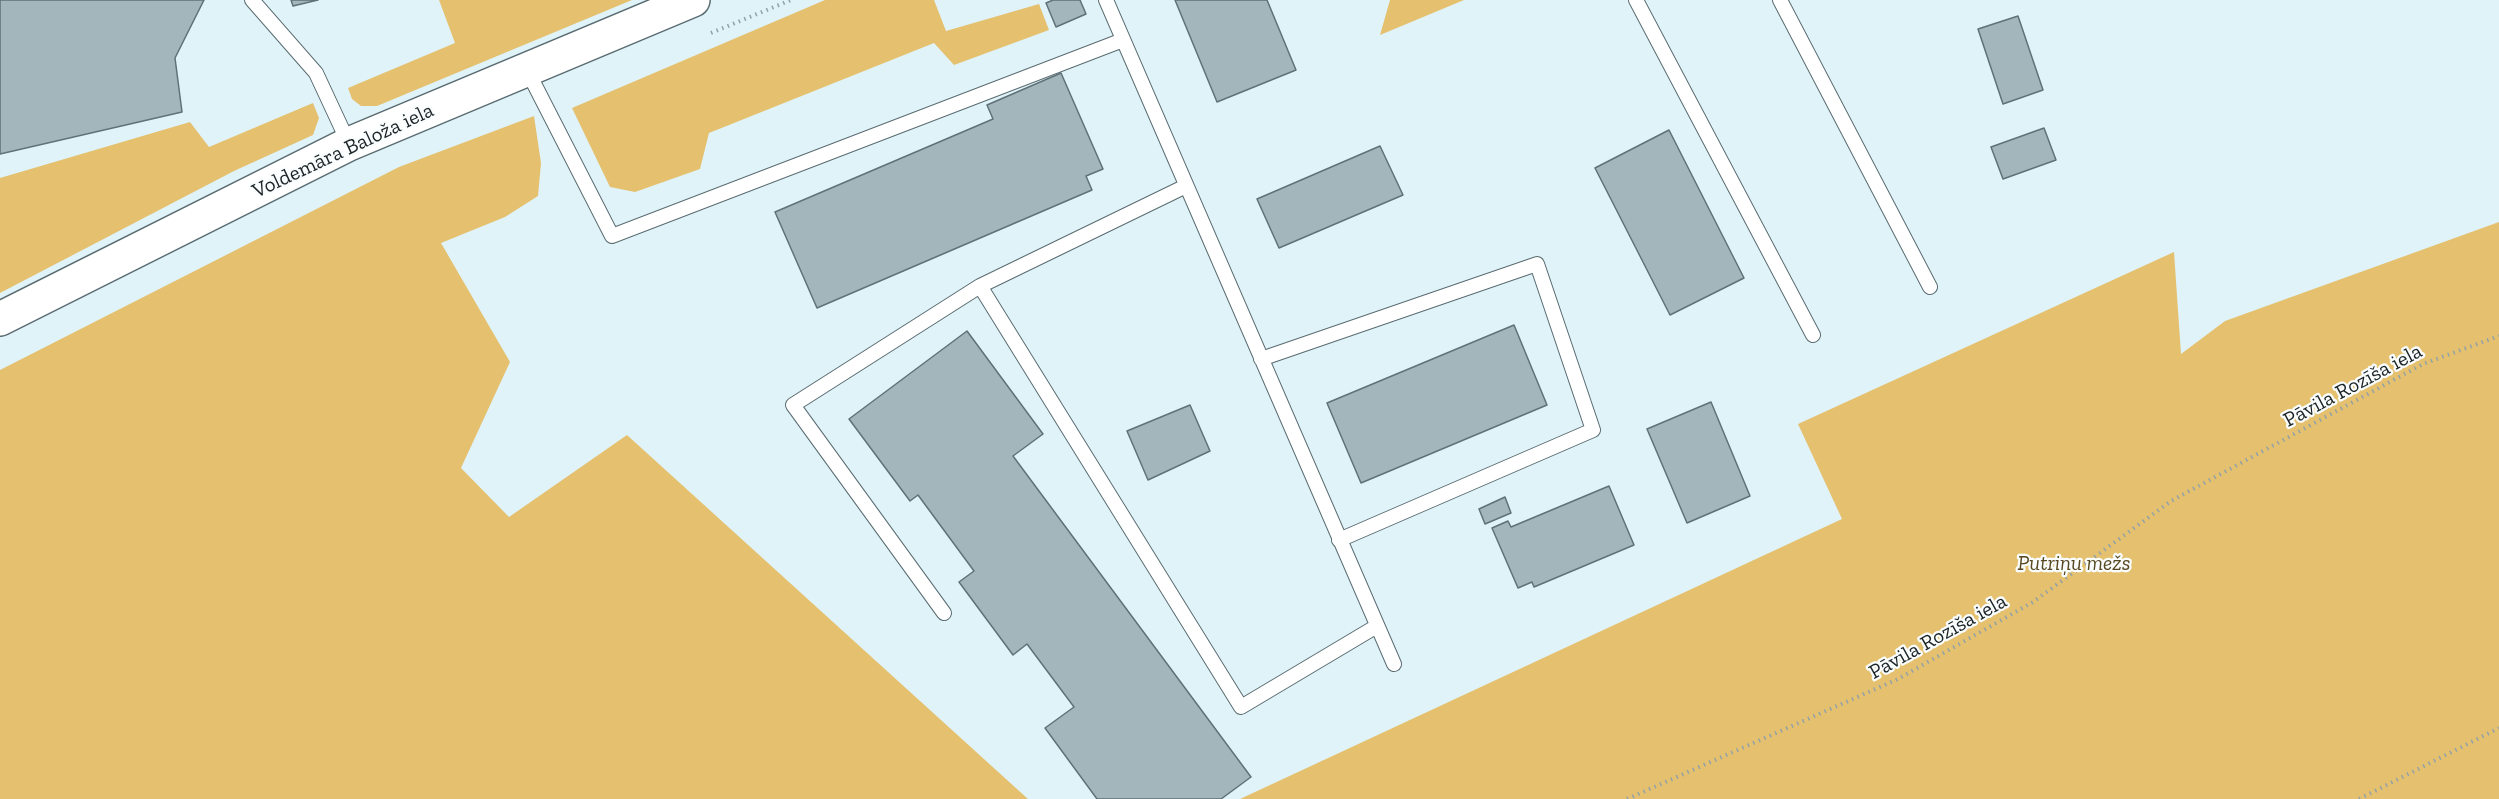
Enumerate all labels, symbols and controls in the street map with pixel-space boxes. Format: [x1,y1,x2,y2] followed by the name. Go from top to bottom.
[248,98,438,204] street label: Voldemāra Baloža iela
[2279,339,2427,433] street label: Pāvila Rozīša iela
[2018,551,2130,577] park label: Putriņu mežs
[1865,589,2011,685] street label: Pāvila Rozīša iela

